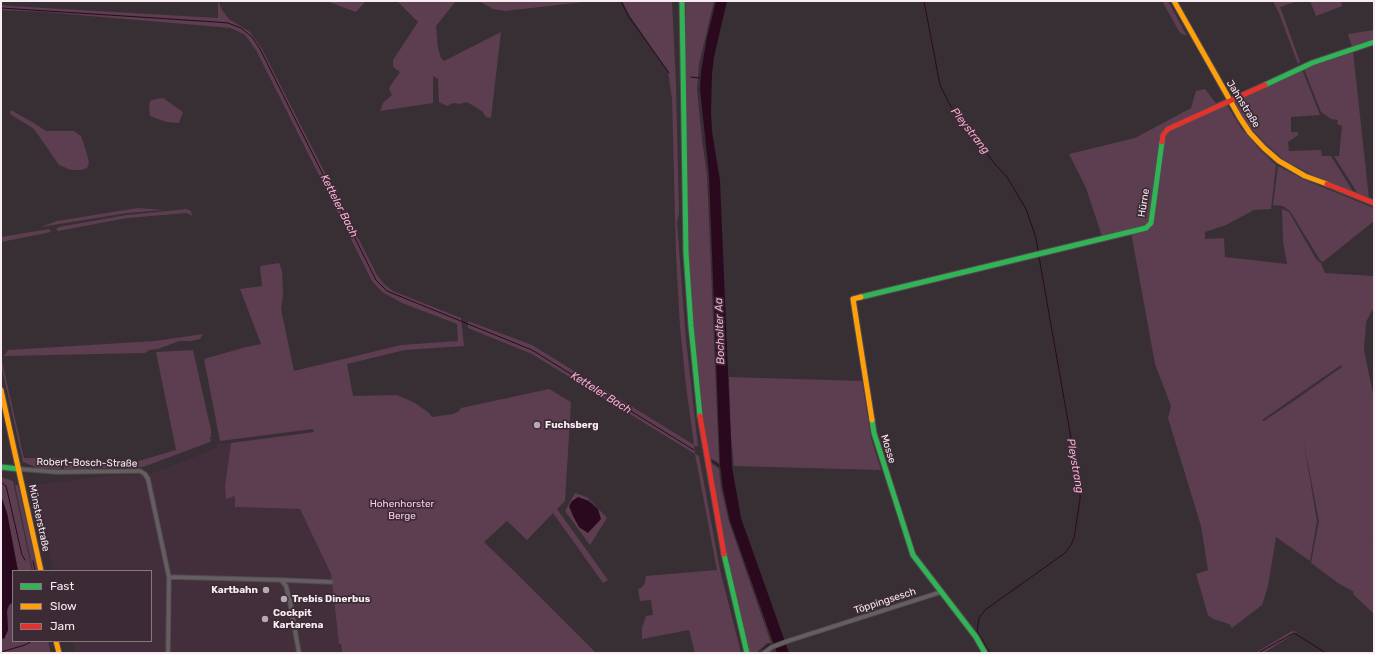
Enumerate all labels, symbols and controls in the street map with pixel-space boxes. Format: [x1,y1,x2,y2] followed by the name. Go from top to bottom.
[1224,78,1262,130] street label: Jahnstraße
[948,105,992,157] water label: Pleystrang
[317,172,361,240] water label: Ketteler Bach
[1136,188,1152,218] street label: Hürne
[712,298,728,364] water label: Bocholter Aa
[568,369,634,417] water label: Ketteler Bach
[545,419,599,431] place label: Fuchsberg
[532,420,542,430] marker: Fuchsberg
[878,433,898,465] street label: Mosse
[1064,438,1086,494] water label: Pleystrang
[36,456,138,470] street label: Robert-Bosch-Straße
[26,483,52,553] street label: Münsterstraße
[370,498,434,522] park label: Hohenhorster Berge
[12,570,152,642] legend
[50,579,74,593] text: Fast
[211,584,258,596] place label: Kartbahn
[261,585,271,595] marker: Kartbahn
[853,585,917,617] street label: Töppingsesch
[292,593,370,605] place label: Trebis Dinerbus
[279,594,289,604] marker: Trebis Dinerbus
[50,599,77,613] text: Slow
[273,607,323,630] place label: Cockpit Kartarena
[260,614,270,624] marker: Cockpit Kartarena
[50,619,75,633] text: Jam

